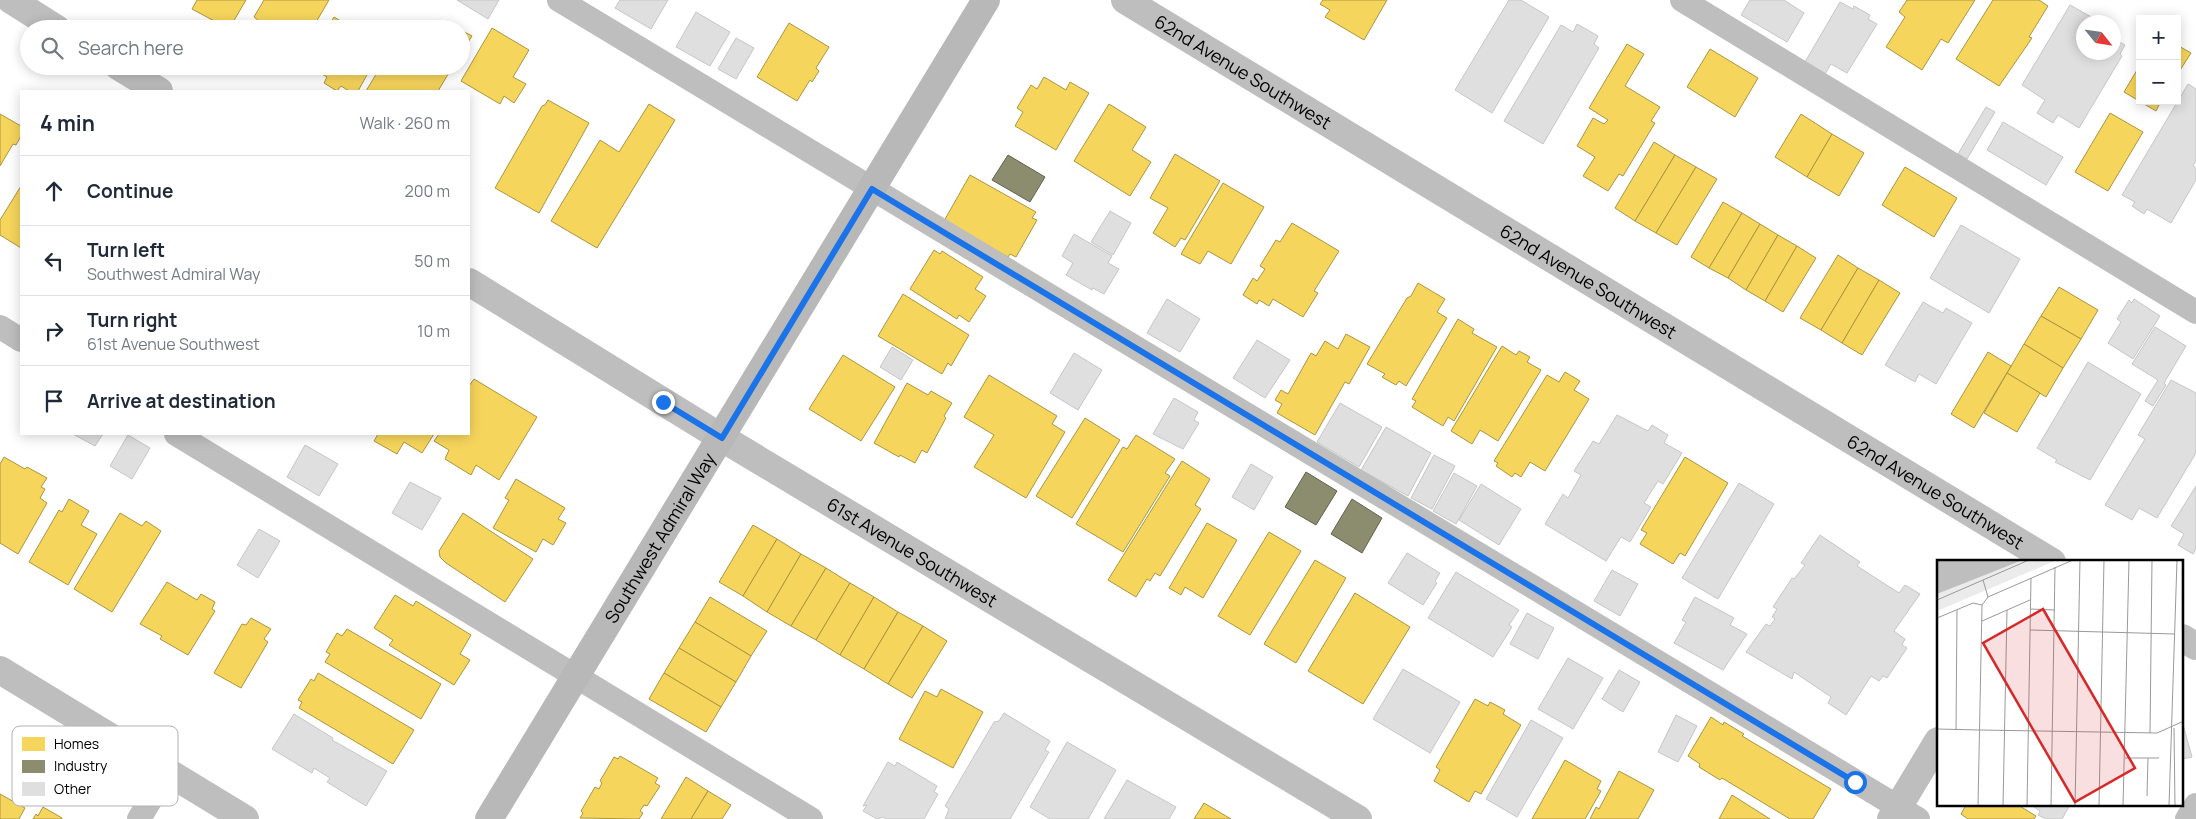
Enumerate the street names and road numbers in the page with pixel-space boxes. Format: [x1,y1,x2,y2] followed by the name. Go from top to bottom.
[1150,9,1336,134] street label: 62nd Avenue Southwest
[1496,218,1681,344] street label: 62nd Avenue Southwest
[1843,429,2029,554] street label: 62nd Avenue Southwest
[599,448,721,627] street label: Southwest Admiral Way
[823,492,1002,612] street label: 61st Avenue Southwest

